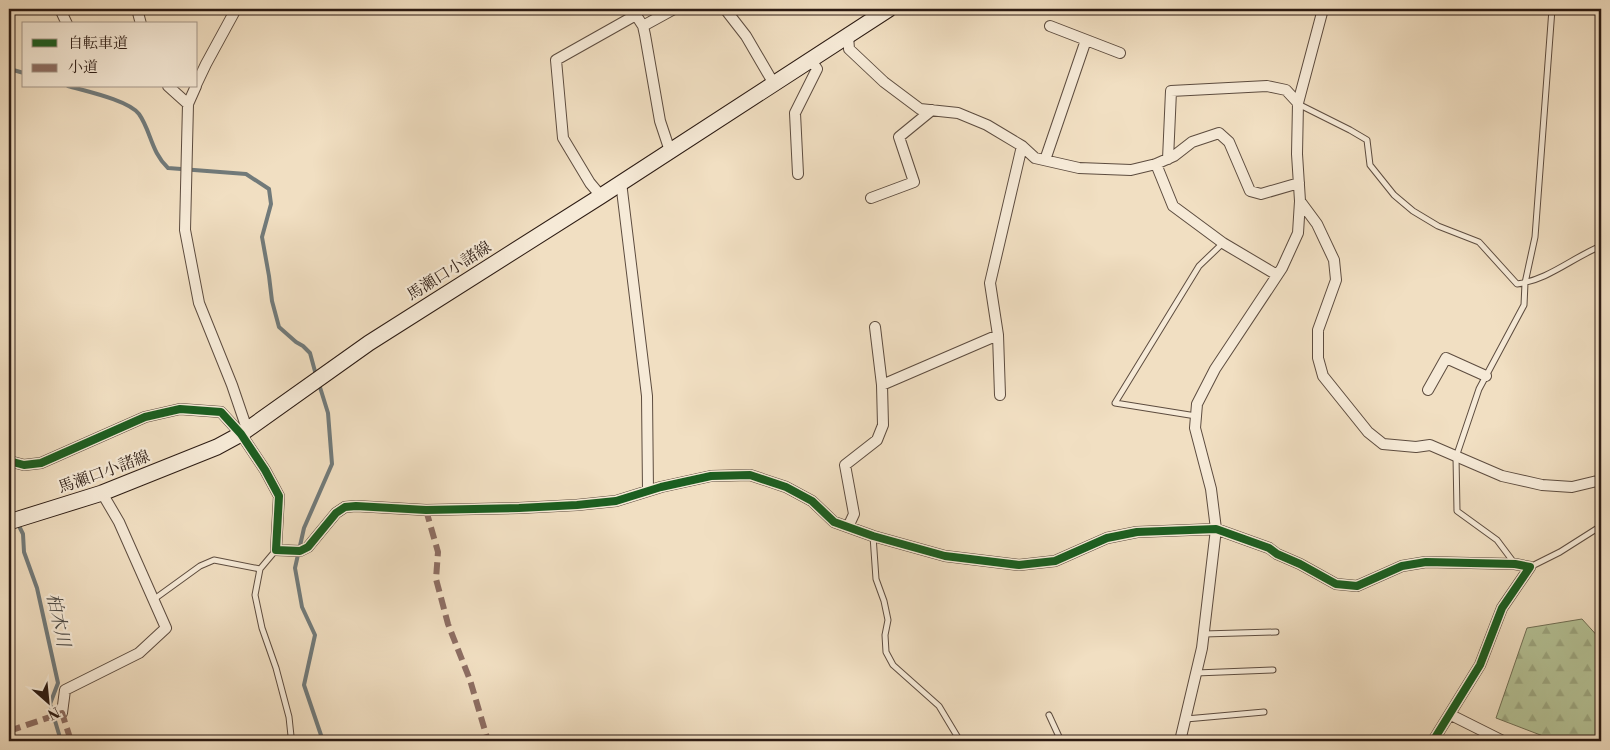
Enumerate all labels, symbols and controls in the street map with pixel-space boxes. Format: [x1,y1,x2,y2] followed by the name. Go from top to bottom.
[22,22,198,88] legend
[68,34,128,53] text: 自転車道
[68,58,98,77] text: 小道
[403,237,495,305] street label: 馬瀬口小諸線
[55,446,153,498] street label: 馬瀬口小諸線
[41,591,75,651] water label: 柏木川
[22,678,72,728] north arrow
[44,702,62,723] text: N

